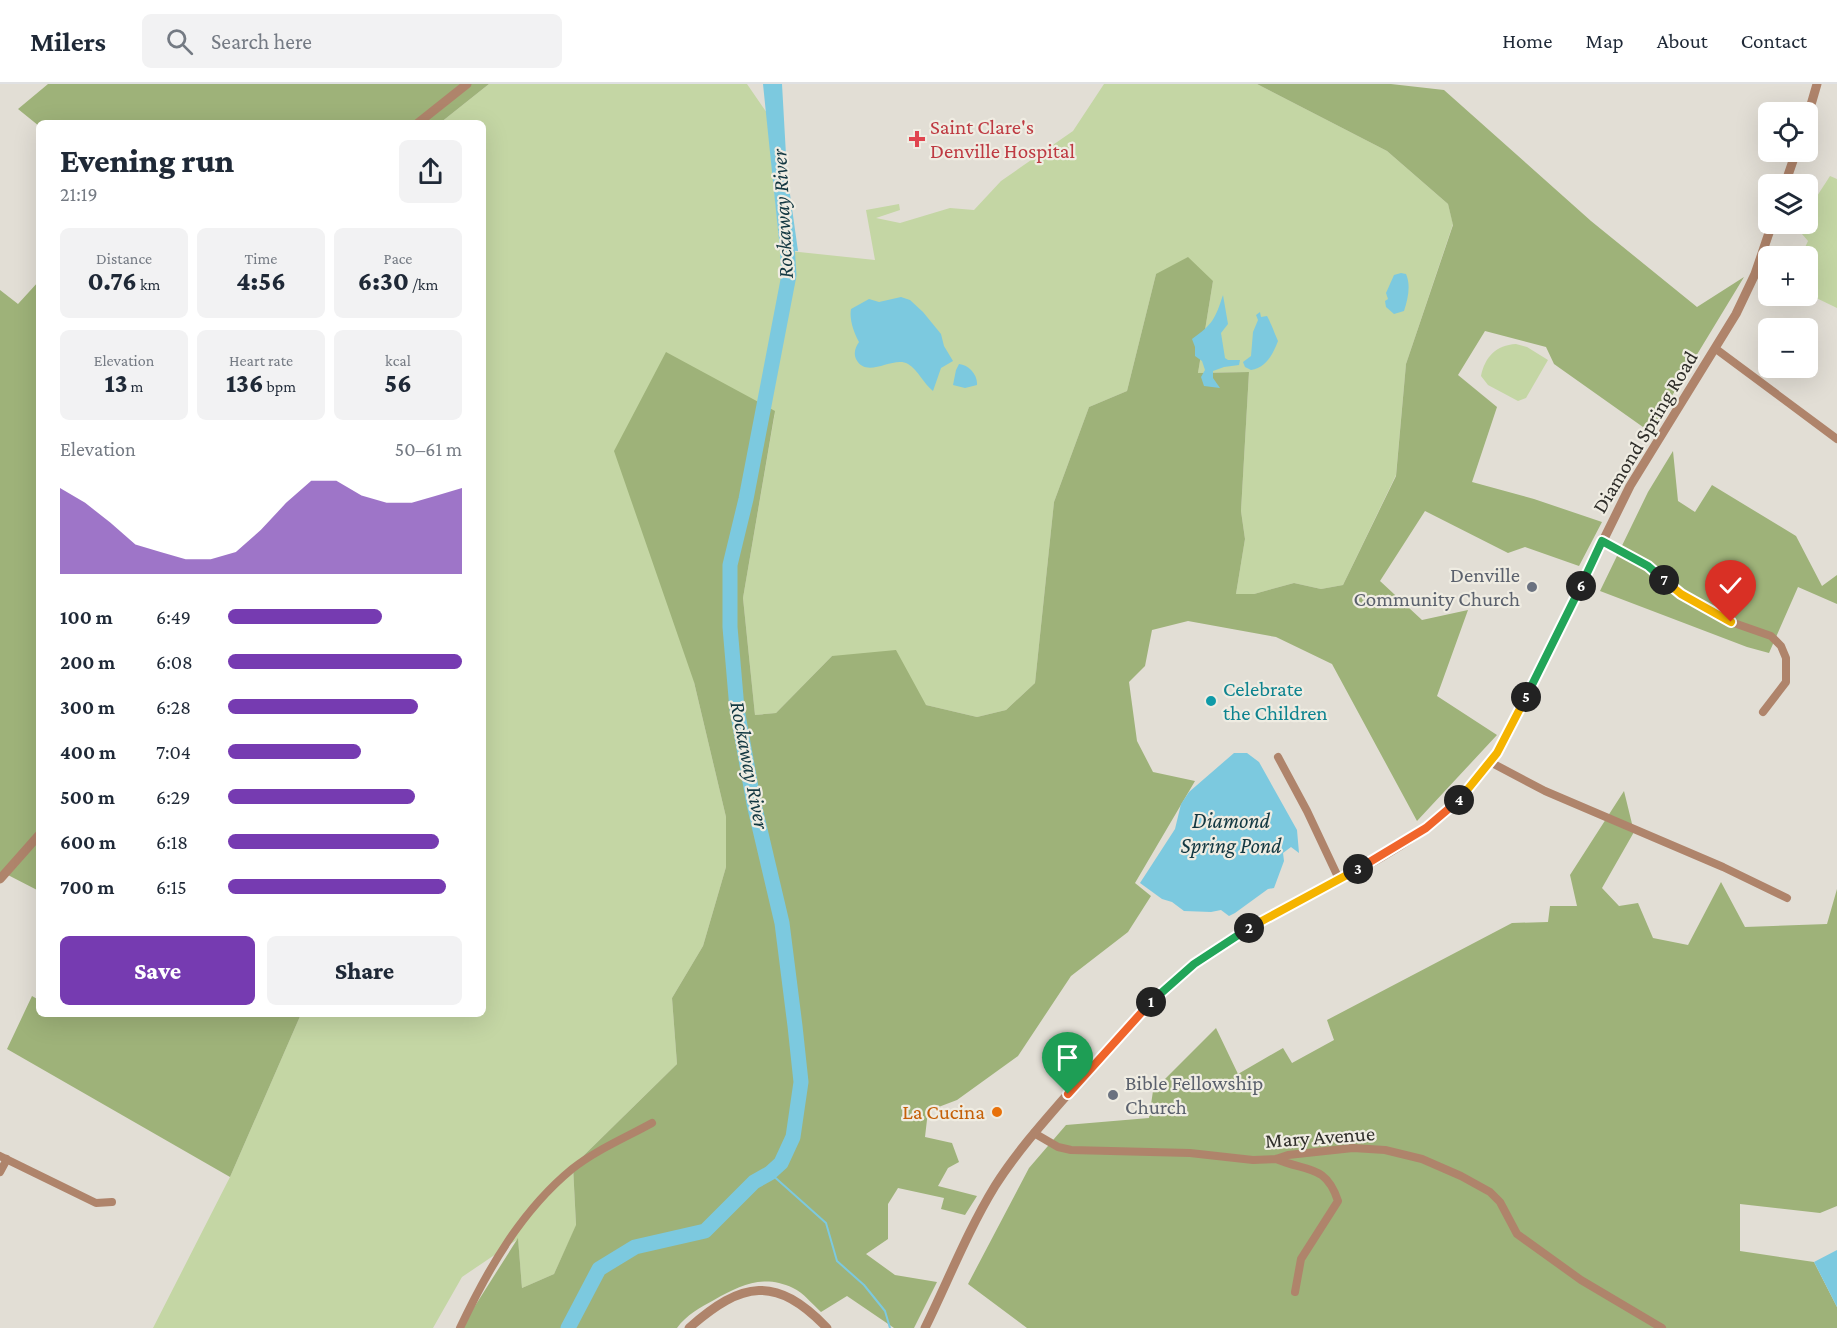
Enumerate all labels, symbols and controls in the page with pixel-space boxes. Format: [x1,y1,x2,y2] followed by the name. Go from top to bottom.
[142,14,562,68] search box
[163,25,196,58] icon: search
[30,26,106,57] text: Milers
[211,29,312,54] text: Search here
[1502,29,1552,53] text: Home
[1585,29,1624,53] text: Map
[1657,29,1708,53] text: About
[1741,29,1807,53] text: Contact
[1758,102,1818,378] map controls
[1758,102,1818,162] button: locate
[930,115,1075,163] place label: Saint Clare's Denville Hospital
[908,130,926,148] marker: Saint Clare's Denville Hospital
[399,140,462,203] button: share
[60,142,234,179] text: Evening run
[766,147,798,279] water label: Rockaway River
[1758,174,1818,234] button: layers
[60,183,98,205] text: 21:19
[1758,246,1818,306] button: +
[96,250,152,267] text: Distance
[245,250,277,267] text: Time
[384,250,412,267] text: Pace
[88,267,137,296] text: 0.76
[236,267,286,296] text: 4:56
[358,267,409,296] text: 6:30
[137,276,160,293] text: km
[409,276,438,293] text: /km
[1758,318,1818,378] button: −
[1587,347,1703,517] street label: Diamond Spring Road
[94,352,154,369] text: Elevation
[229,352,293,369] text: Heart rate
[385,352,411,369] text: kcal
[105,369,128,398] text: 13
[226,369,264,398] text: 136
[384,369,412,398] text: 56
[128,378,143,395] text: m
[264,378,296,395] text: bpm
[60,438,136,460] text: Elevation
[395,438,462,460] text: 50–61 m
[1705,560,1756,622] pin
[1353,563,1520,611] place label: Denville Community Church
[1649,565,1679,595] pin: 7
[1714,569,1747,602] icon: check
[1566,571,1596,601] pin: 6
[1660,571,1668,588] text: 7
[1577,577,1585,594] text: 6
[1525,580,1539,594] marker: Denville Community Church
[60,606,113,628] text: 100 m
[156,606,191,628] text: 6:49
[60,651,115,673] text: 200 m
[156,651,193,673] text: 6:08
[1223,677,1328,725] place label: Celebrate the Children
[1511,682,1541,712] pin: 5
[1522,688,1530,705] text: 5
[1204,694,1218,708] marker: Celebrate the Children
[60,696,115,718] text: 300 m
[156,696,191,718] text: 6:28
[725,699,775,832] water label: Rockaway River
[60,741,116,763] text: 400 m
[156,741,191,763] text: 7:04
[1444,785,1474,815] pin: 4
[60,786,115,808] text: 500 m
[156,786,190,808] text: 6:29
[1455,791,1463,808] text: 4
[1181,808,1282,858] water label: Diamond Spring Pond
[60,831,116,853] text: 600 m
[156,831,188,853] text: 6:18
[1343,854,1373,884] pin: 3
[1354,860,1362,877] text: 3
[60,876,114,898] text: 700 m
[156,876,187,898] text: 6:15
[1234,913,1264,943] pin: 2
[1245,919,1253,936] text: 2
[60,936,255,1005] button: Save
[267,936,462,1005] button: Share
[1136,987,1166,1017] pin: 1
[1148,993,1154,1010] text: 1
[1042,1032,1093,1094] pin
[1051,1041,1084,1074] icon: arrive
[1125,1071,1263,1119] place label: Bible Fellowship Church
[1106,1088,1120,1102] marker: Bible Fellowship Church
[902,1100,985,1124] place label: La Cucina
[990,1105,1004,1119] marker: La Cucina
[1264,1121,1376,1153] street label: Mary Avenue

